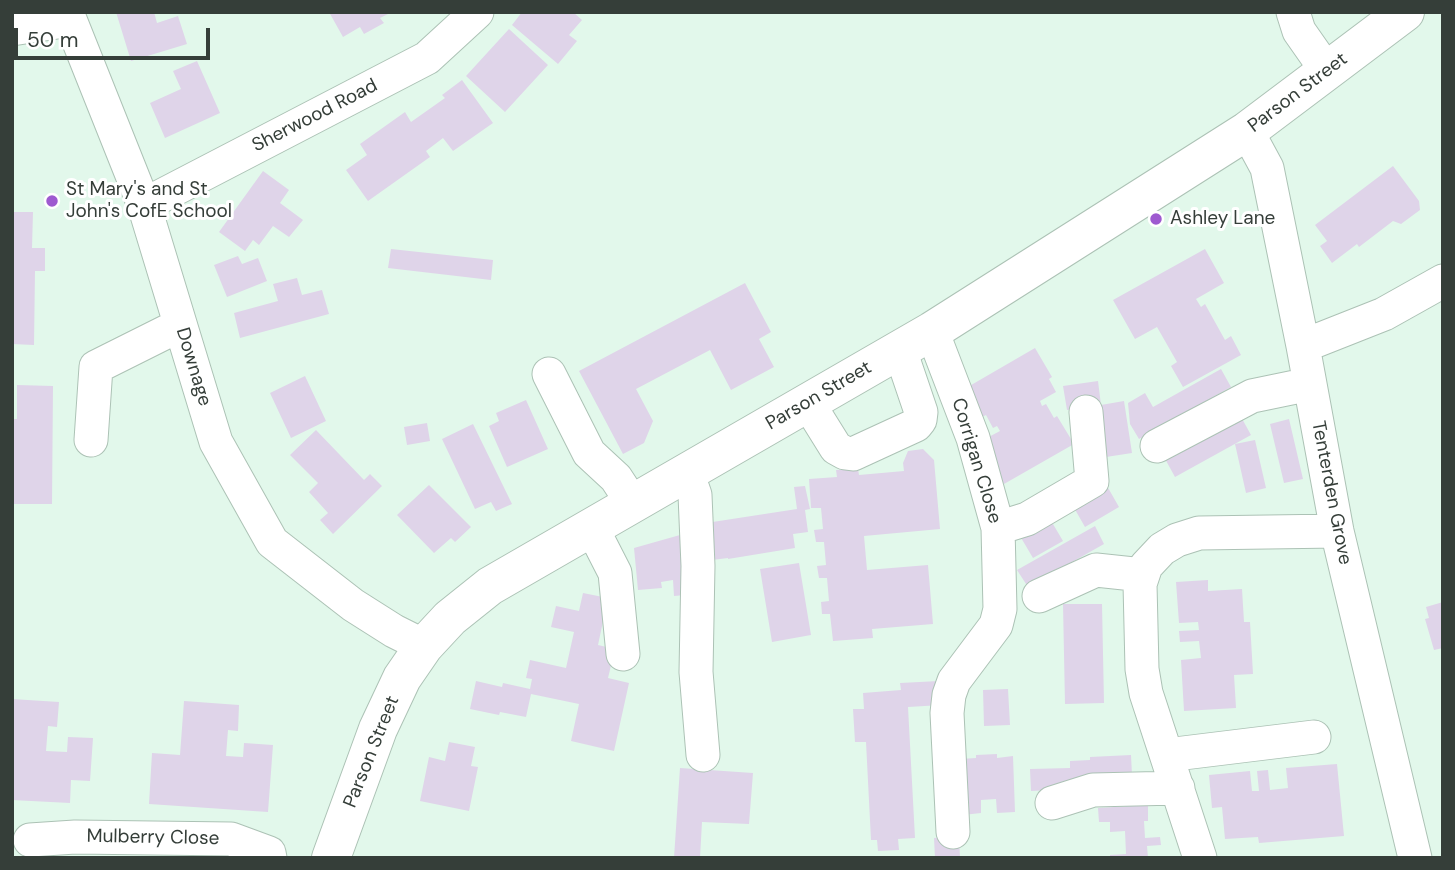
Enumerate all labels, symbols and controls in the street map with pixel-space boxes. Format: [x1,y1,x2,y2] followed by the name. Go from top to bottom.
[18,14,214,58] scale bar
[27,26,78,54] text: 50 m
[1244,48,1352,138] street label: Parson Street
[249,75,381,157] street label: Sherwood Road
[66,179,232,223] place label: St Mary's and St John's CofE School
[44,193,60,209] marker: St Mary's and St John's CofE School
[1170,208,1275,230] place label: Ashley Lane
[1148,211,1164,227] marker: Ashley Lane
[170,325,216,409] street label: Downage
[762,356,876,436] street label: Parson Street
[946,396,1006,526] street label: Corrigan Close
[1306,419,1356,567] street label: Tenterden Grove
[339,693,405,811] street label: Parson Street
[86,825,220,851] street label: Mulberry Close

